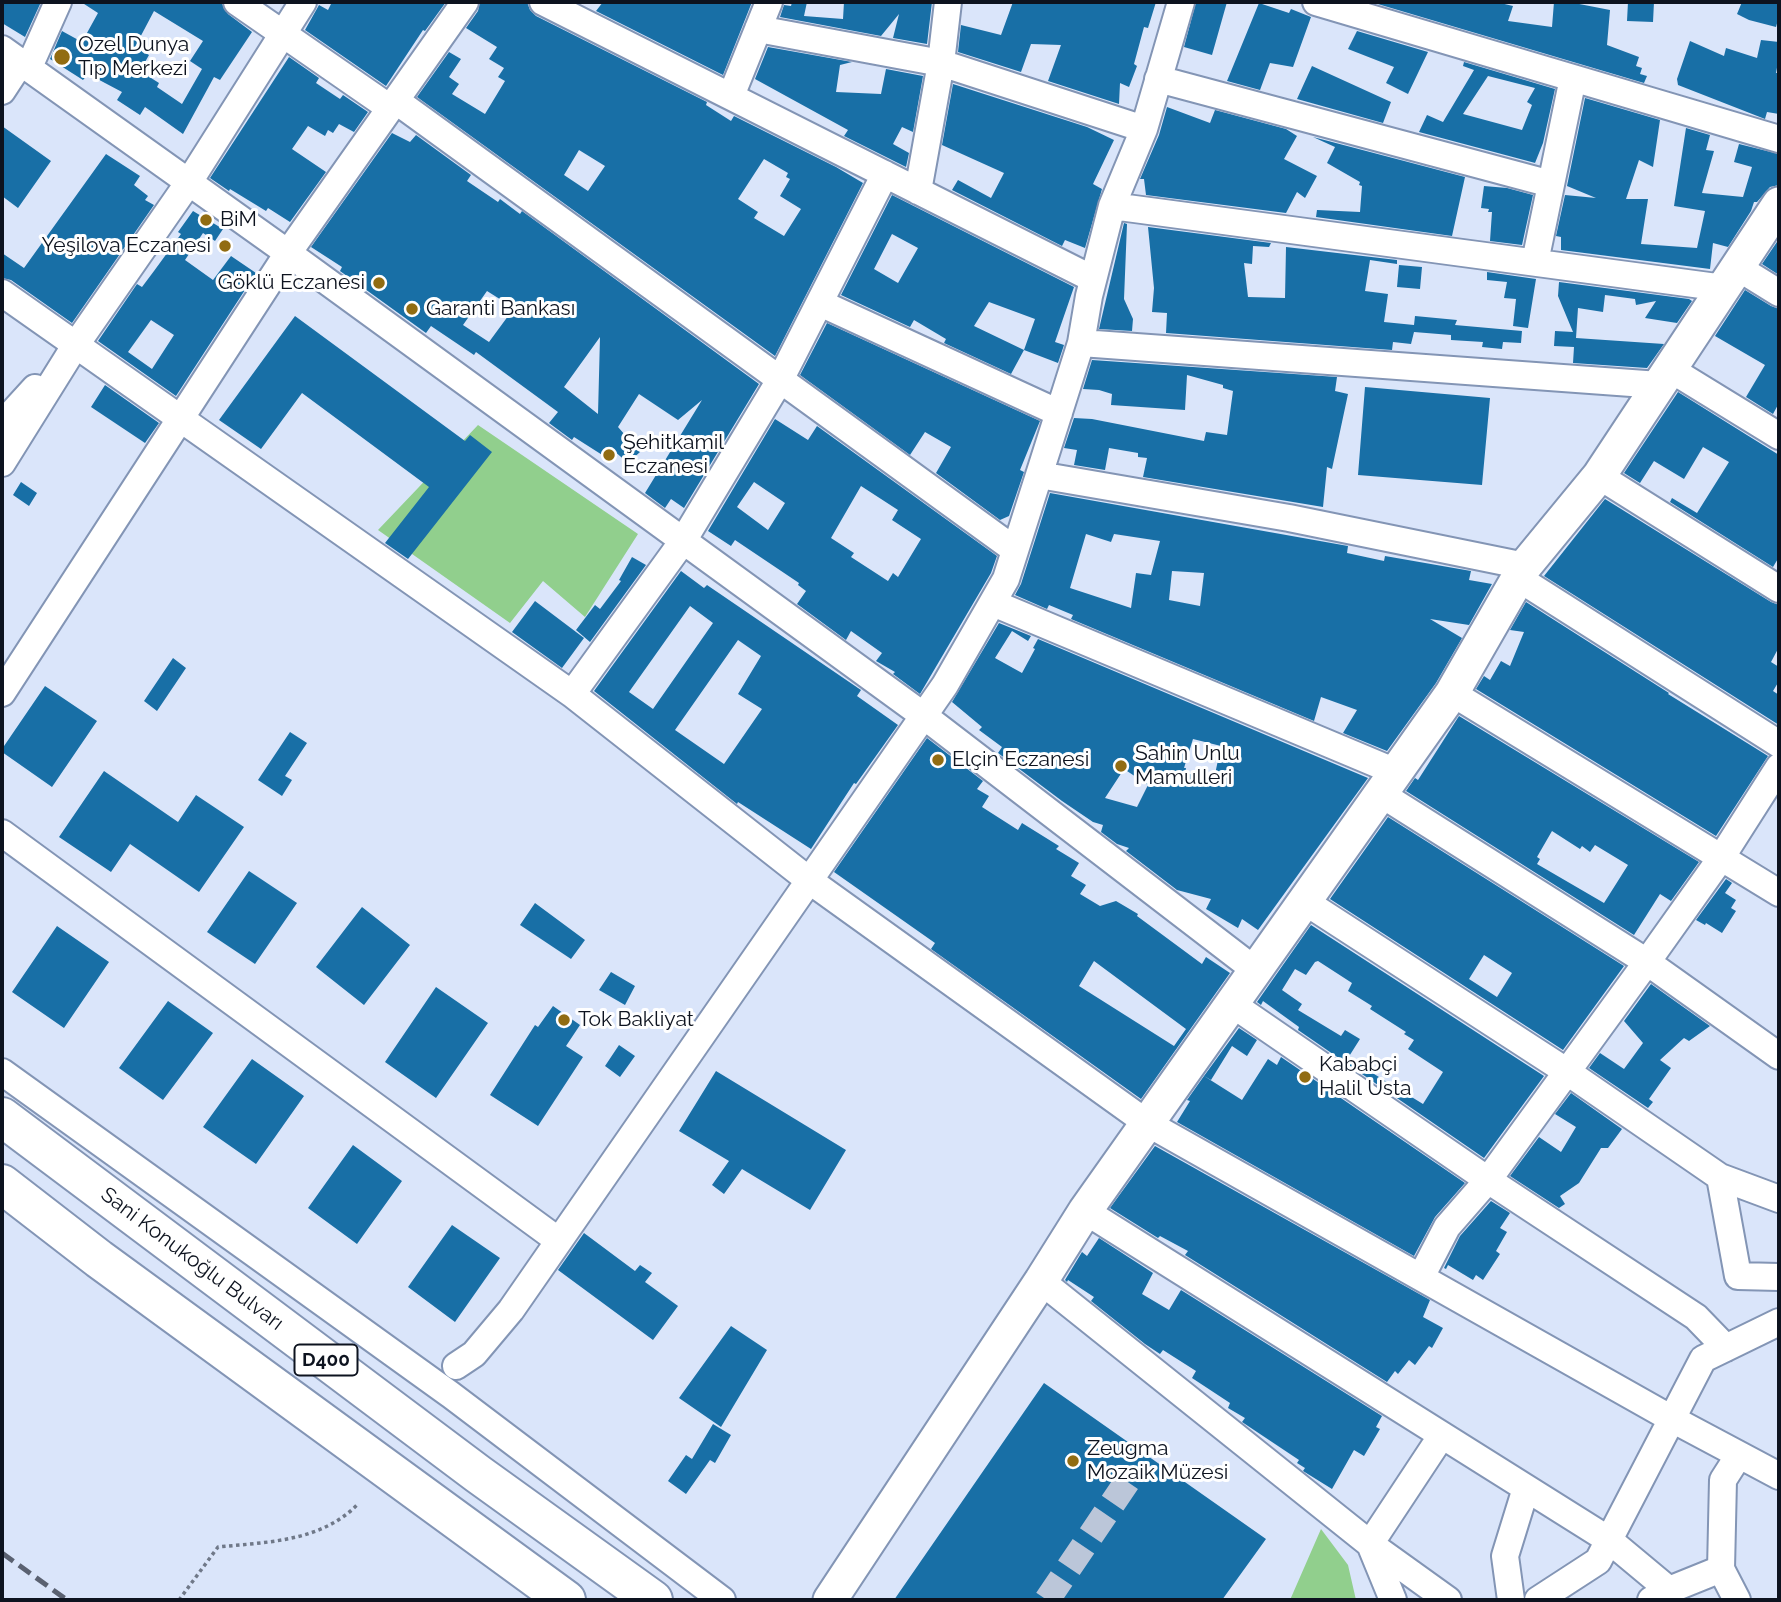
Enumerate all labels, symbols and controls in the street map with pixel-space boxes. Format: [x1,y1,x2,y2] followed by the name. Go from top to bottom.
[78,32,189,82] place label: Ozel Dunya Tıp Merkezi
[52,47,72,67] marker: Ozel Dunya Tıp Merkezi
[220,207,257,233] place label: BiM
[198,212,214,228] marker: BiM
[42,233,211,259] place label: Yeşilova Eczanesi
[217,238,233,254] marker: Yeşilova Eczanesi
[218,270,365,296] place label: Göklü Eczanesi
[371,275,387,291] marker: Göklü Eczanesi
[426,296,575,322] place label: Garanti Bankası
[404,301,420,317] marker: Garanti Bankası
[623,430,724,480] place label: Şehitkamil Eczanesi
[601,447,617,463] marker: Şehitkamil Eczanesi
[1135,741,1240,791] place label: Sahin Unlu Mamulleri
[952,747,1089,773] place label: Elçin Eczanesi
[930,752,946,768] marker: Elçin Eczanesi
[1113,758,1129,774] marker: Sahin Unlu Mamulleri
[578,1007,694,1033] place label: Tok Bakliyat
[556,1012,572,1028] marker: Tok Bakliyat
[1319,1052,1411,1102] place label: Kababçi Halil Usta
[1297,1069,1313,1085] marker: Kababçi Halil Usta
[96,1182,288,1336] street label: Sani Konukoğlu Bulvarı
[294,1344,358,1376] road number: D400
[1087,1436,1228,1486] place label: Zeugma Mozaik Müzesi
[1065,1453,1081,1469] marker: Zeugma Mozaik Müzesi

